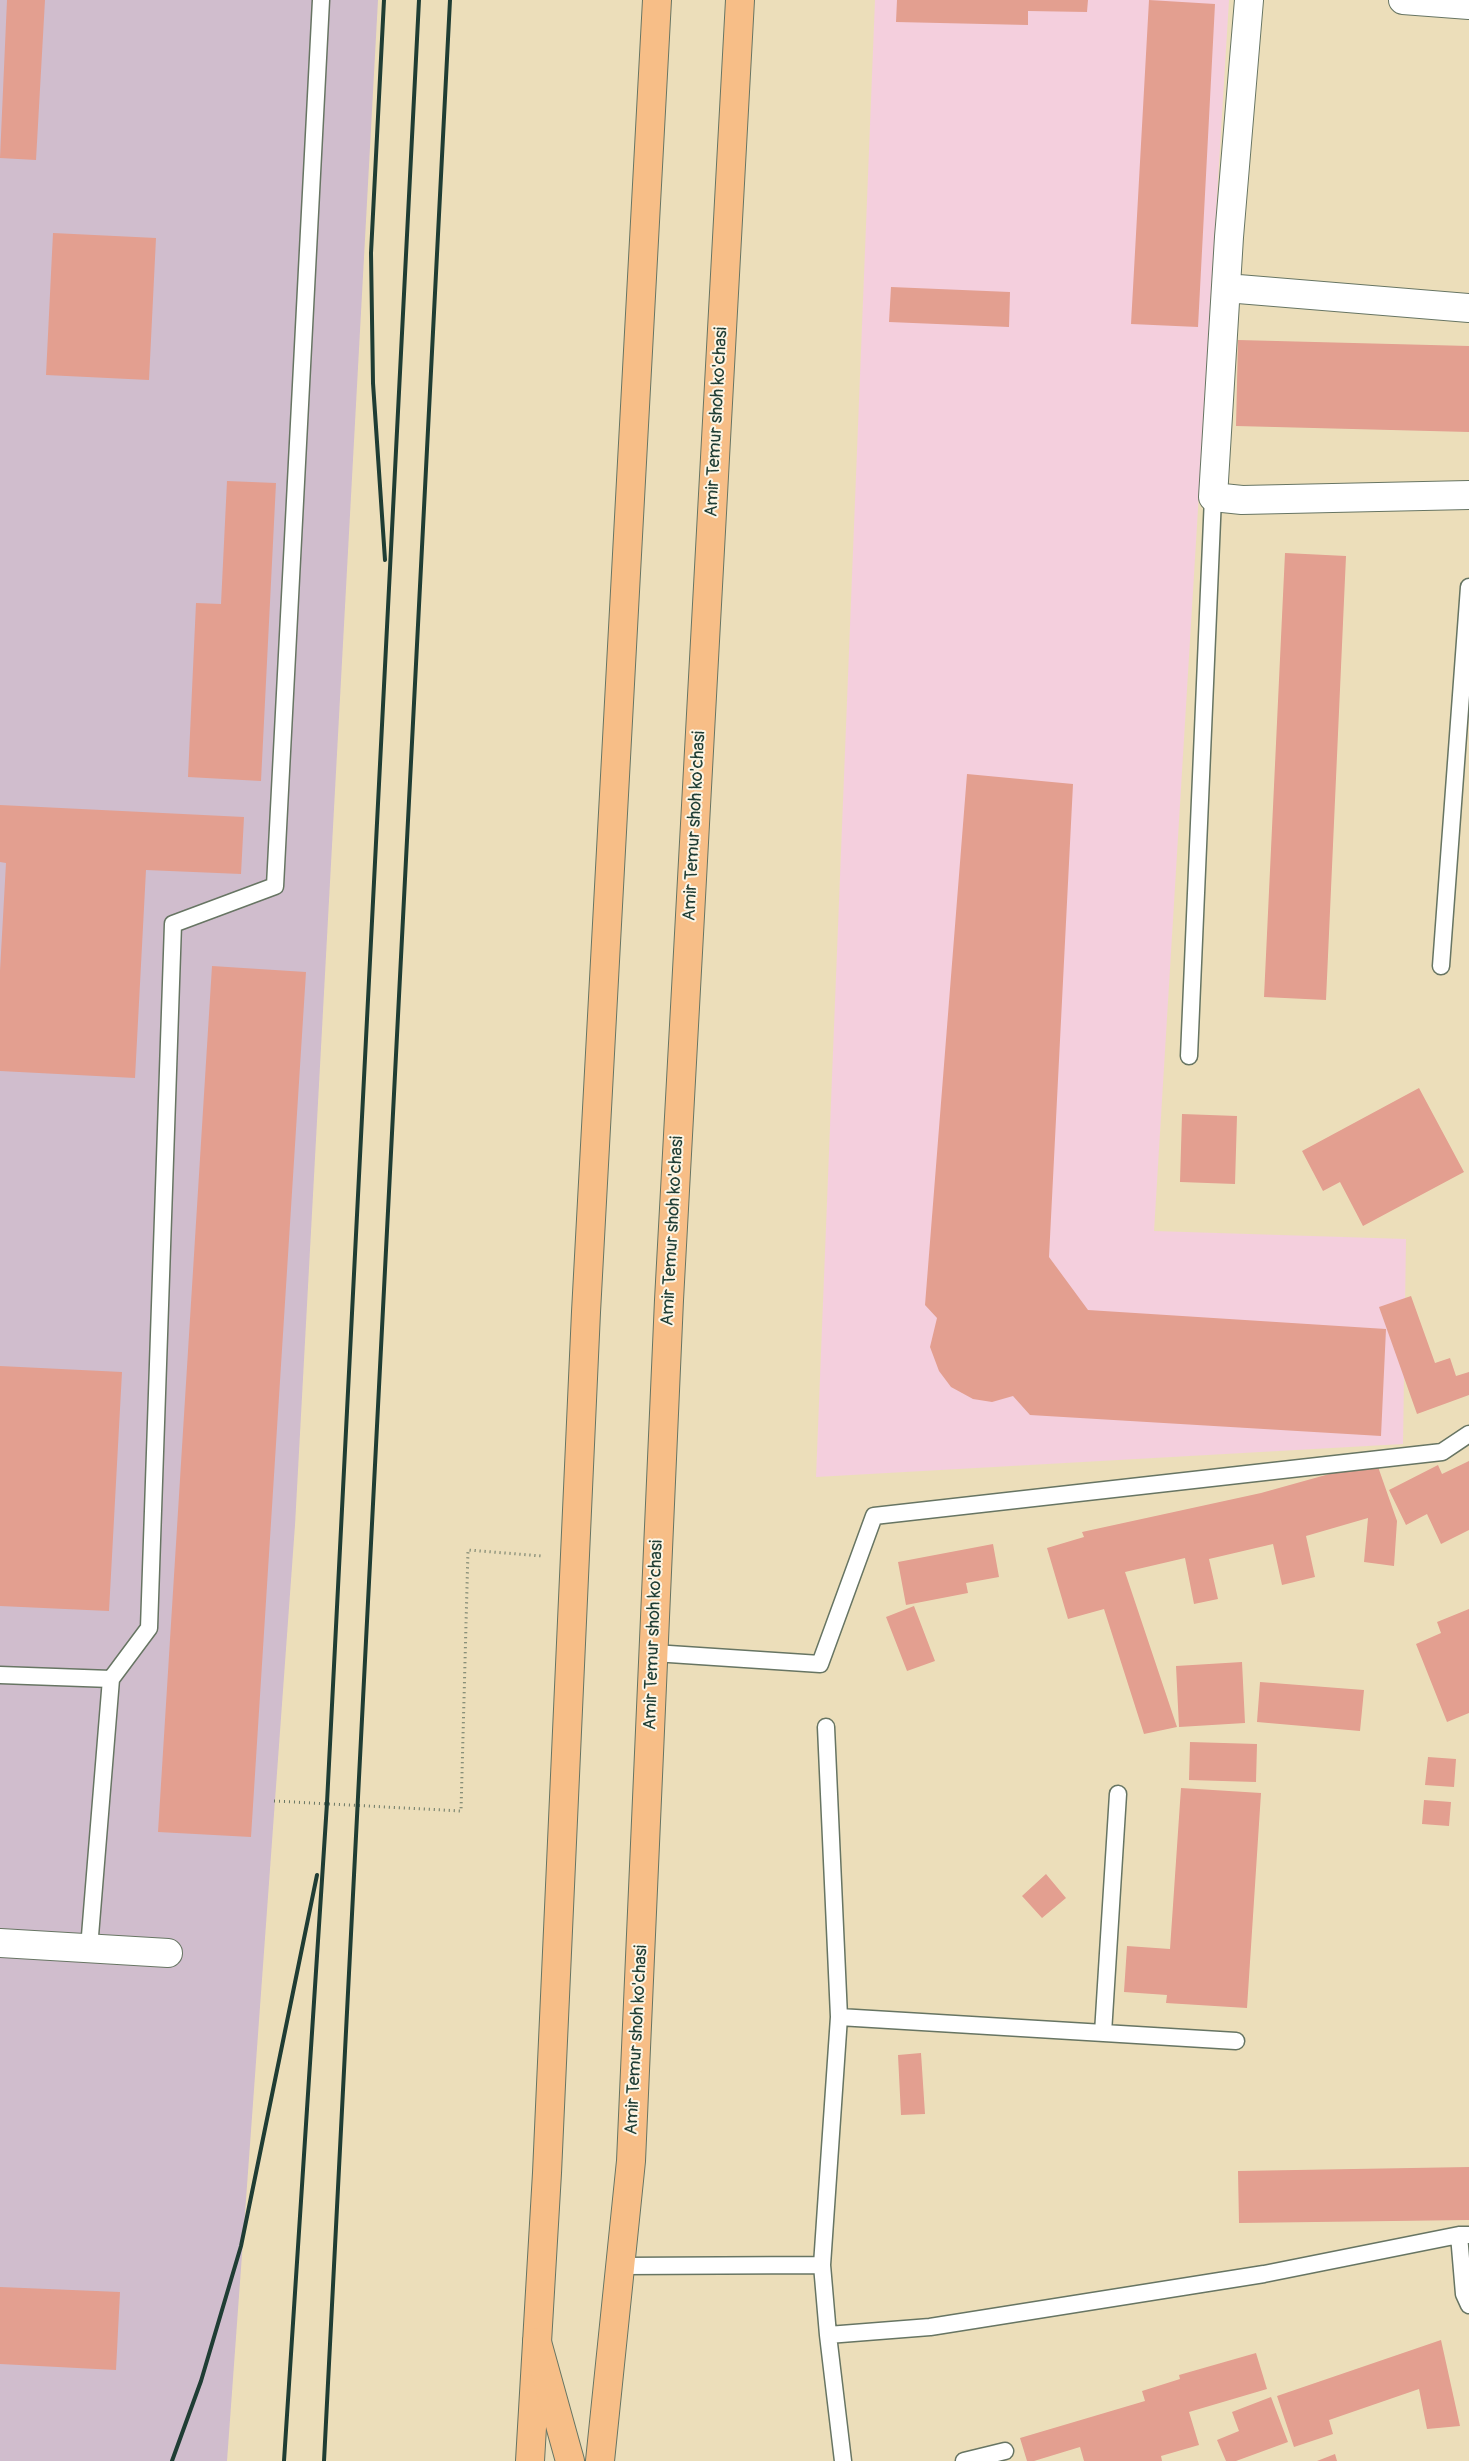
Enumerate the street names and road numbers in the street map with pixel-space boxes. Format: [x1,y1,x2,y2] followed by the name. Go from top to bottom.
[701,326,733,518] street label: Amir Temur shoh ko'chasi
[679,730,711,922] street label: Amir Temur shoh ko'chasi
[657,1135,689,1327] street label: Amir Temur shoh ko'chasi
[640,1540,668,1730] street label: Amir Temur shoh ko'chasi
[621,1944,653,2136] street label: Amir Temur shoh ko'chasi

